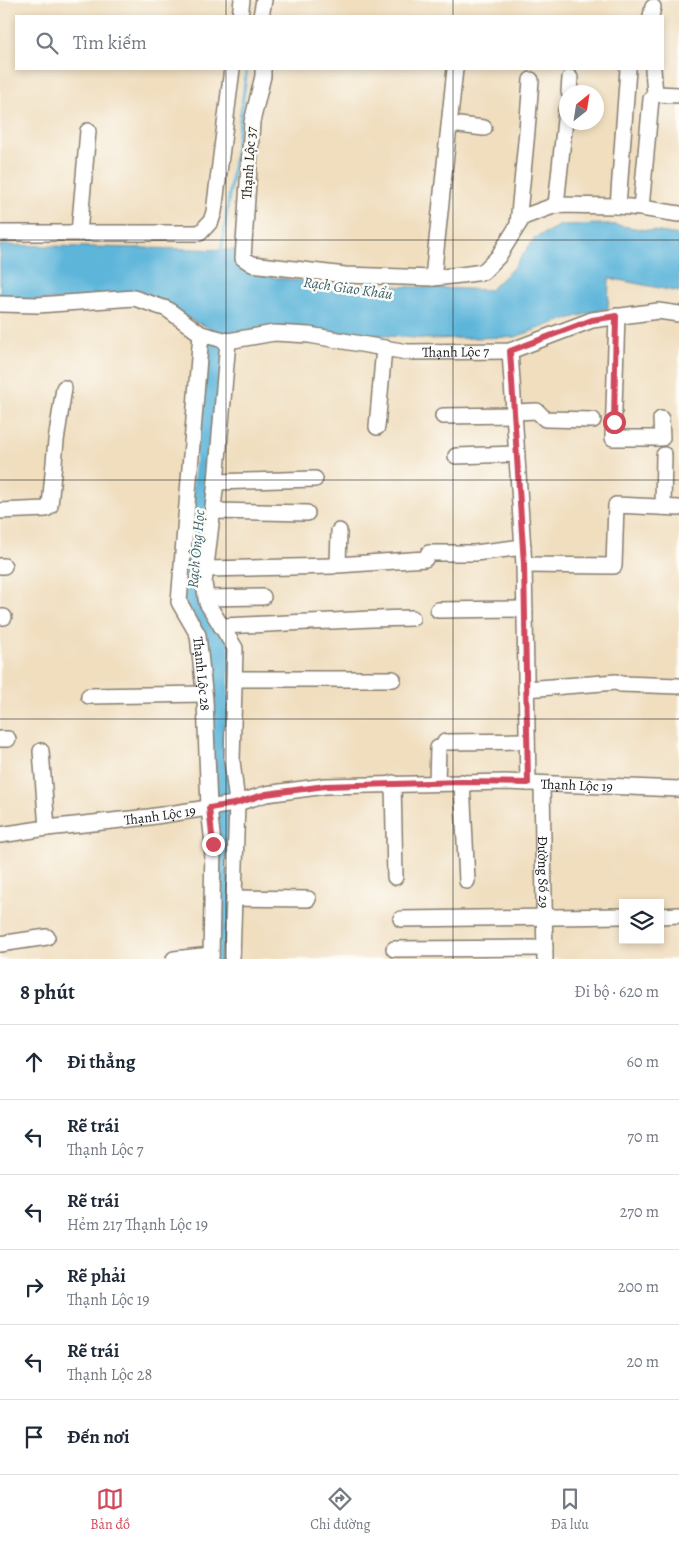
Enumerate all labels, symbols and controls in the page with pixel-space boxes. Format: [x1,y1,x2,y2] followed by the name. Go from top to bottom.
[15,15,664,70] search box
[33,29,61,57] icon: search
[73,30,147,56] text: Tìm kiếm
[559,85,604,130] north arrow
[237,126,261,200] street label: Thạnh Lộc 37
[302,272,394,304] water label: Rạch Giao Khẩu
[422,342,489,361] street label: Thạnh Lộc 7
[603,411,626,434] route start
[183,508,209,589] water label: Rạch Ông Học
[189,636,215,712] street label: Thạnh Lộc 28
[540,774,613,796] street label: Thạnh Lộc 19
[123,800,197,829] street label: Thạnh Lộc 19
[202,833,225,856] route end
[533,836,554,908] street label: Đường Số 29
[619,899,664,944] map controls
[619,899,664,944] button: layers
[20,978,75,1006] text: 8 phút
[574,981,659,1003] text: Đi bộ · 620 m
[20,1048,48,1076] icon: ahead
[67,1049,135,1075] text: Đi thẳng
[627,1051,659,1073] text: 60 m
[67,1113,119,1139] text: Rẽ trái
[20,1123,48,1151] icon: left
[627,1126,659,1148] text: 70 m
[67,1139,144,1161] text: Thạnh Lộc 7
[67,1188,119,1214] text: Rẽ trái
[20,1198,48,1226] icon: left
[620,1201,659,1223] text: 270 m
[67,1214,208,1236] text: Hẻm 217 Thạnh Lộc 19
[67,1263,126,1289] text: Rẽ phải
[20,1273,48,1301] icon: right
[618,1276,659,1298] text: 200 m
[67,1289,150,1311] text: Thạnh Lộc 19
[67,1338,119,1364] text: Rẽ trái
[20,1348,48,1376] icon: left
[626,1351,659,1373] text: 20 m
[67,1364,152,1386] text: Thạnh Lộc 28
[20,1423,48,1451] icon: arrive
[67,1424,129,1450] text: Đến nơi
[90,1485,130,1534] tab: Bản đồ
[310,1485,370,1534] tab: Chỉ đường
[551,1485,589,1534] tab: Đã lưu

